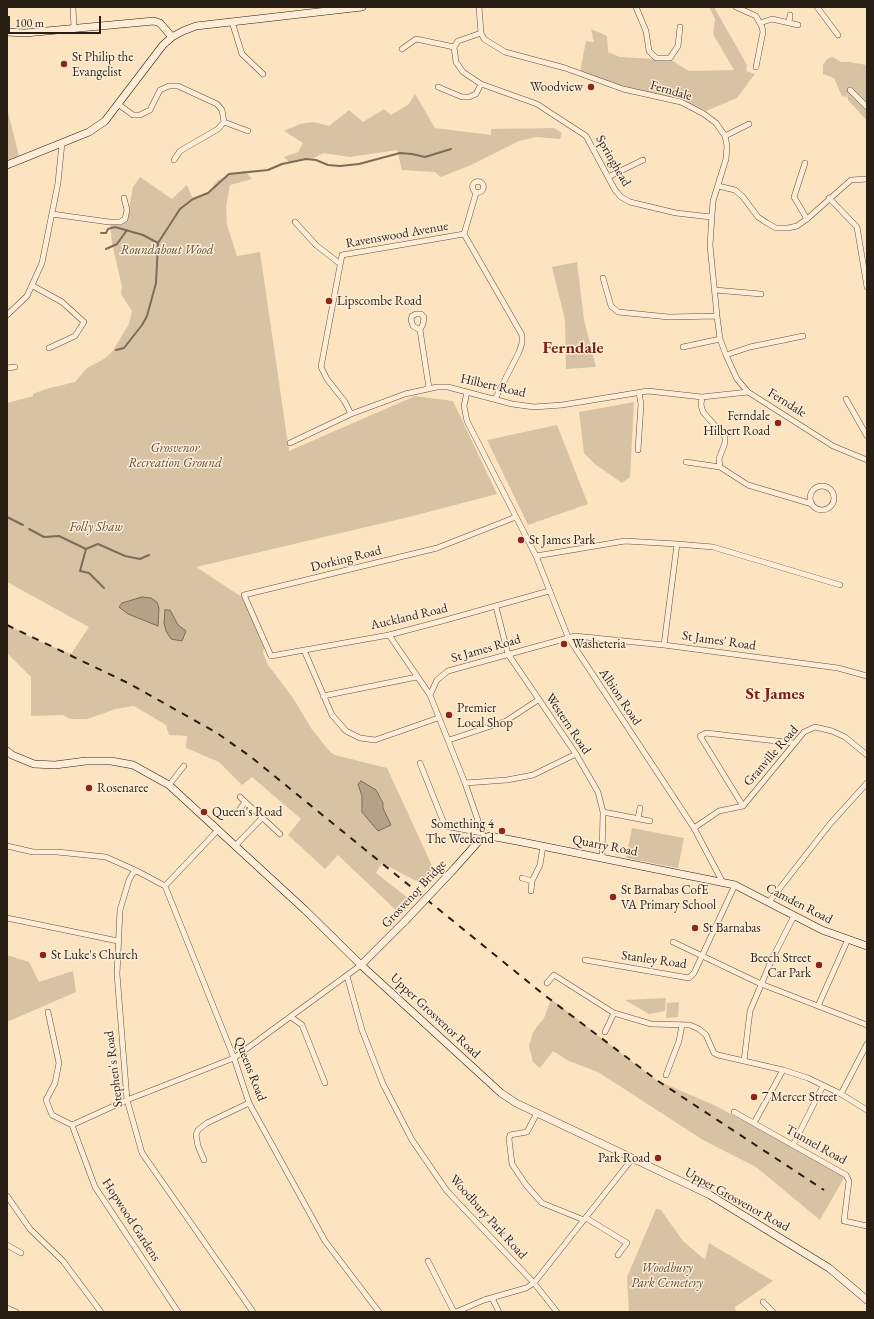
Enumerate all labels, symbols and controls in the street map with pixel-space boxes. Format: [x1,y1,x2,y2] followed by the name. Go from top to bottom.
[10,8,103,34] scale bar
[15,15,44,31] text: 100 m
[72,49,133,80] place label: St Philip the Evangelist
[59,59,69,69] marker: St Philip the Evangelist
[648,78,694,104] street label: Ferndale
[530,79,583,95] place label: Woodview
[586,82,596,92] marker: Woodview
[592,133,634,189] street label: Springhead
[345,218,449,252] street label: Ravenswood Avenue
[121,242,213,258] park label: Roundabout Wood
[337,293,422,309] place label: Lipscombe Road
[324,296,334,306] marker: Lipscombe Road
[542,338,604,358] district label: Ferndale
[459,371,527,401] street label: Hilbert Road
[765,385,809,421] street label: Ferndale
[703,408,770,439] place label: Ferndale Hilbert Road
[773,418,783,428] marker: Ferndale Hilbert Road
[128,440,222,471] park label: Grosvenor Recreation Ground
[69,519,123,535] park label: Folly Shaw
[529,532,595,548] place label: St James Park
[516,535,526,545] marker: St James Park
[309,543,383,575] street label: Dorking Road
[369,601,449,633] street label: Auckland Road
[681,628,757,654] street label: St James' Road
[449,632,523,666] street label: St James Road
[572,636,626,652] place label: Washeteria
[559,639,569,649] marker: Washeteria
[595,666,645,728] street label: Albion Road
[745,684,805,704] district label: St James
[542,691,594,757] street label: Western Road
[457,700,513,731] place label: Premier Local Shop
[444,710,454,720] marker: Premier Local Shop
[740,722,802,790] street label: Granville Road
[97,780,148,796] place label: Rosenaree
[84,783,94,793] marker: Rosenaree
[212,804,282,820] place label: Queen's Road
[199,807,209,817] marker: Queen's Road
[426,816,494,847] place label: Something 4 The Weekend
[497,826,507,836] marker: Something 4 The Weekend
[571,832,639,860] street label: Quarry Road
[378,857,450,931] street label: Grosvenor Bridge
[763,881,835,927] street label: Camden Road
[621,882,716,913] place label: St Barnabas CofE VA Primary School
[608,892,618,902] marker: St Barnabas CofE VA Primary School
[703,920,761,936] place label: St Barnabas
[690,923,700,933] marker: St Barnabas
[51,947,138,963] place label: St Luke's Church
[620,948,688,972] street label: Stanley Road
[38,950,48,960] marker: St Luke's Church
[750,950,811,981] place label: Beech Street Car Park
[814,960,824,970] marker: Beech Street Car Park
[387,970,483,1062] street label: Upper Grosvenor Road
[102,1030,126,1108] street label: Stephen's Road
[231,1035,269,1103] street label: Queens Road
[762,1089,837,1105] place label: 7 Mercer Street
[749,1092,759,1102] marker: 7 Mercer Street
[783,1122,849,1168] street label: Tunnel Road
[598,1150,650,1166] place label: Park Road
[653,1153,663,1163] marker: Park Road
[682,1165,792,1235] street label: Upper Grosvenor Road
[446,1172,530,1262] street label: Woodbury Park Road
[98,1176,164,1264] street label: Hopwood Gardens
[631,1260,703,1291] park label: Woodbury Park Cemetery

